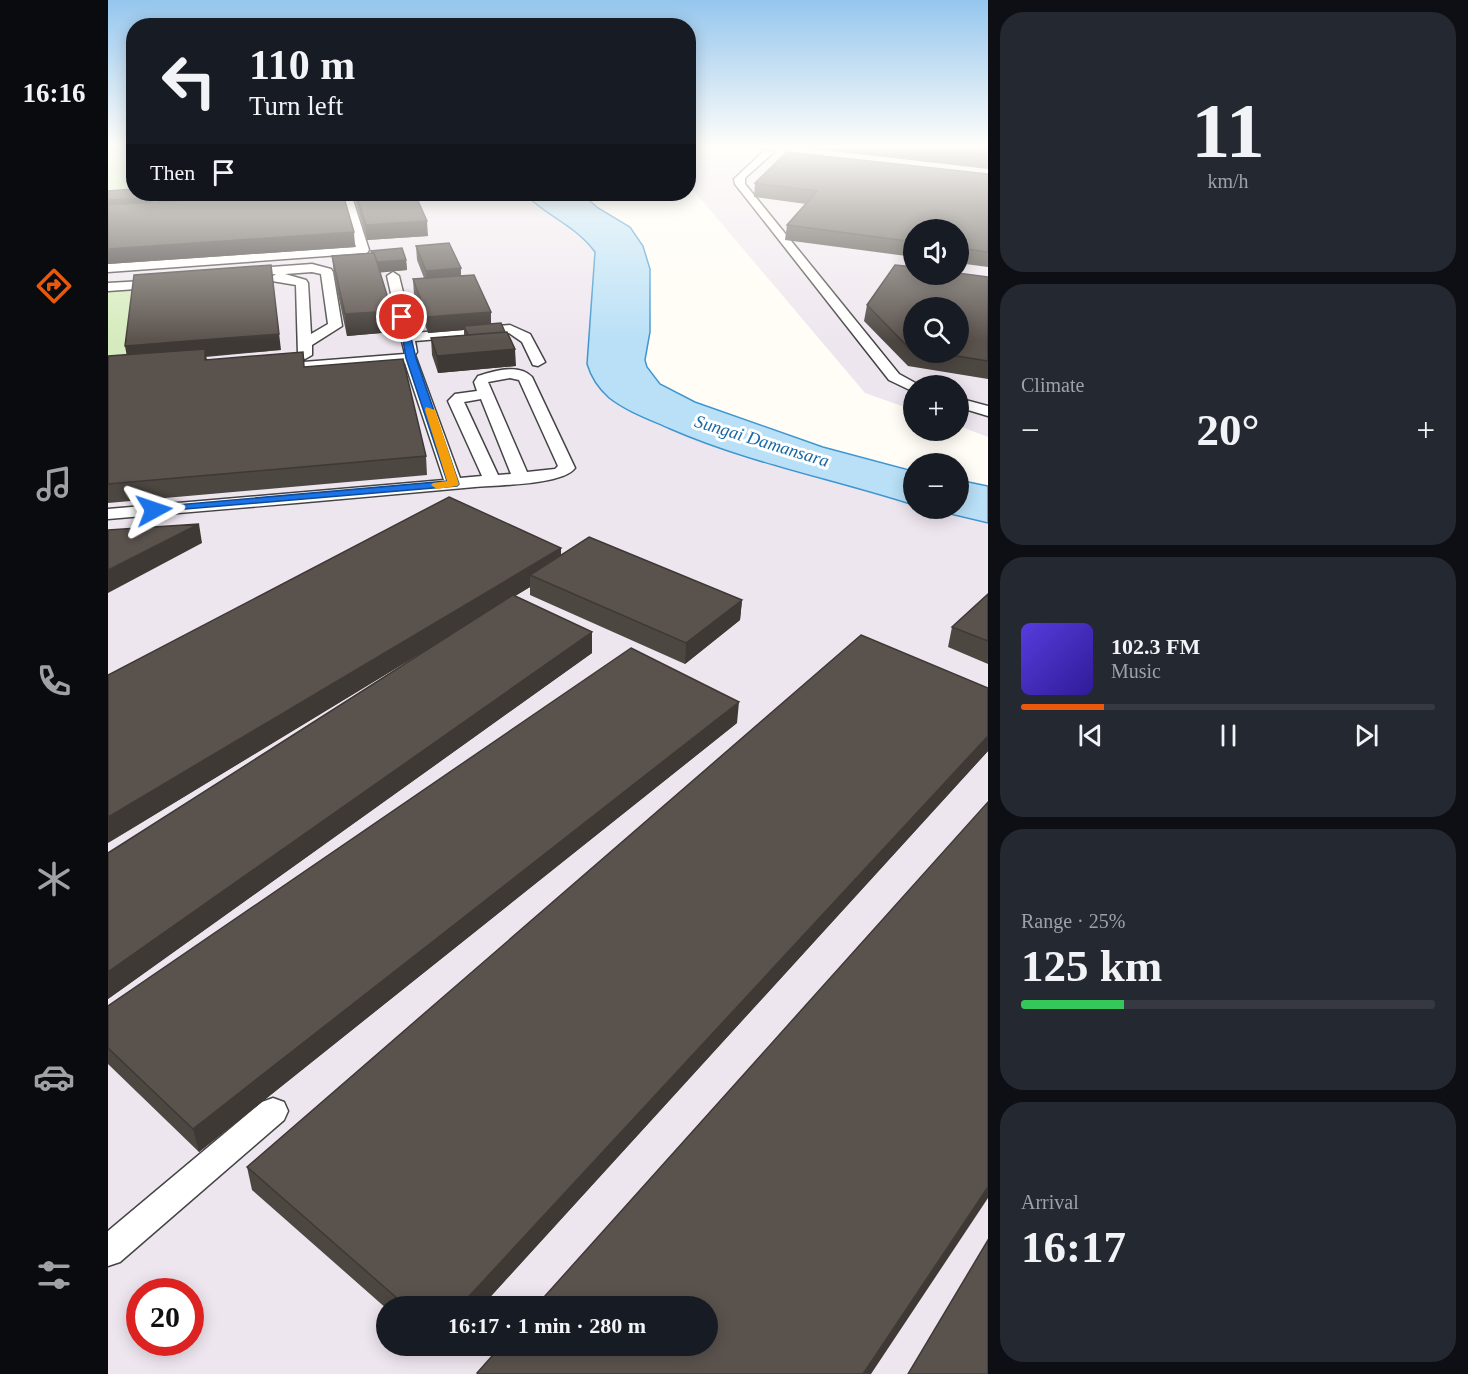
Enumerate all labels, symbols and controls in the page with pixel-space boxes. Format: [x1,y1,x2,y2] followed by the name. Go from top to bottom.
[150,42,228,120] icon: left
[249,42,355,88] text: 110 m
[23,78,86,108] text: 16:16
[1191,87,1265,174] text: 11
[249,91,343,121] text: Turn left
[207,156,240,189] icon: arrive
[150,160,195,185] text: Then
[1207,170,1249,192] text: km/h
[903,219,969,519] map controls
[903,219,969,285] button: sound
[33,265,75,307] icon: directions
[376,291,427,342] pin
[903,297,969,363] button: search
[385,300,418,333] icon: arrive
[1021,374,1084,396] text: Climate
[903,375,969,441] button: +
[1197,405,1260,455] text: 20°
[692,411,832,471] water label: Sungai Damansara
[1021,412,1040,448] text: −
[1416,412,1435,448] text: +
[903,453,969,519] button: −
[33,463,75,505] icon: music
[122,478,186,542] position arrow
[1111,634,1200,659] text: 102.3 FM
[33,660,75,702] icon: phone
[1111,660,1161,682] text: Music
[1074,719,1107,752] icon: previous
[1212,719,1245,752] icon: pause
[1350,719,1383,752] icon: next
[33,858,75,900] icon: climate
[1021,910,1125,932] text: Range · 25%
[1021,941,1162,991] text: 125 km
[33,1056,75,1098] icon: car
[1021,1191,1079,1213] text: Arrival
[1021,1222,1126,1272] text: 16:17
[33,1254,75,1296] icon: filters
[126,1278,204,1356] speed limit sign: 20
[448,1313,646,1338] text: 16:17 · 1 min · 280 m

